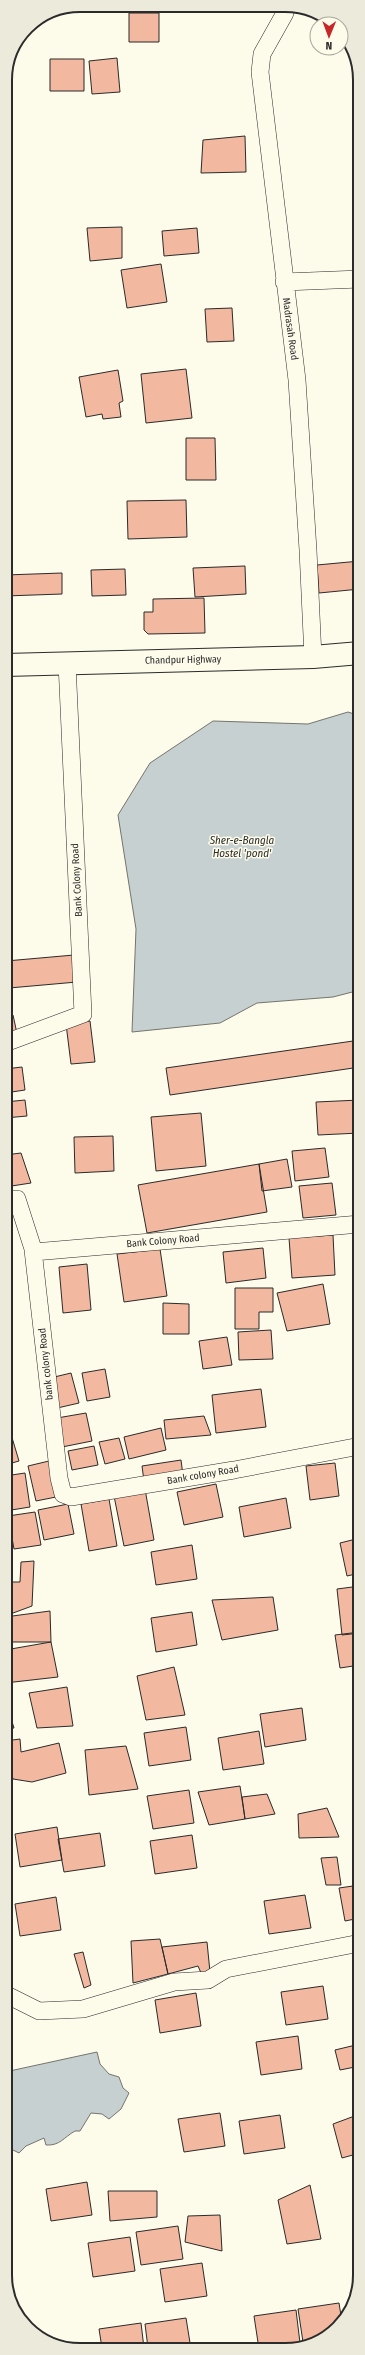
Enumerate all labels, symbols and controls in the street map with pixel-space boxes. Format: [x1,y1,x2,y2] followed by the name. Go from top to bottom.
[309,16,349,56] north arrow
[325,39,332,52] text: N
[280,297,300,361] street label: Madrasah Road
[145,653,222,667] street label: Chandpur Highway
[209,834,275,860] water label: Sher-e-Bangla Hostel 'pond'
[69,843,85,917] street label: Bank Colony Road
[126,1232,200,1250] street label: Bank Colony Road
[36,1327,56,1401] street label: bank colony Road
[166,1463,240,1487] street label: Bank colony Road

